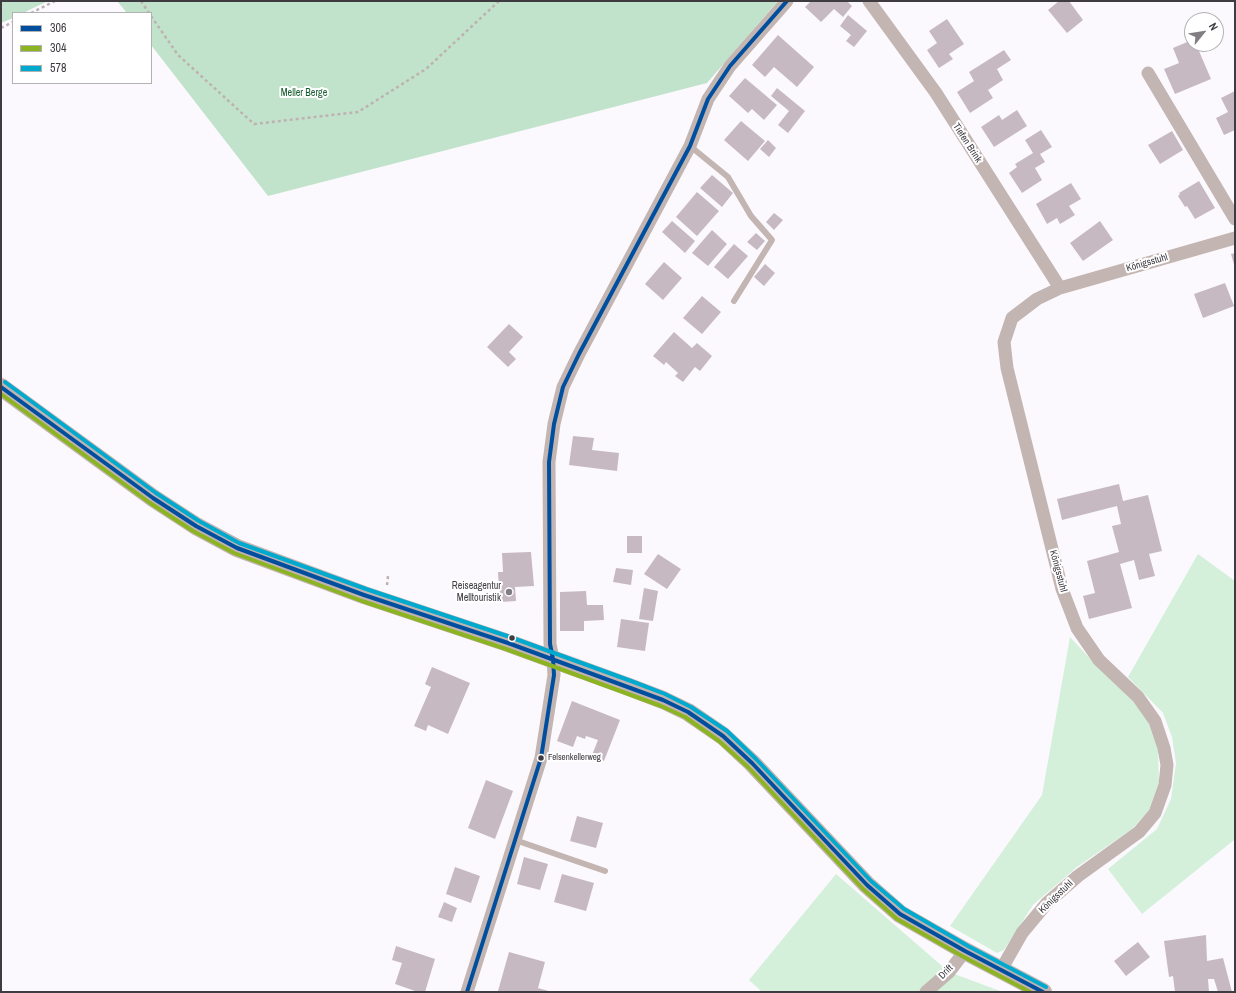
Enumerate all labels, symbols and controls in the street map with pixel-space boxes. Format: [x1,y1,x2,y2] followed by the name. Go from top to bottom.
[12,12,152,84] legend
[1184,12,1224,52] north arrow
[50,20,66,36] text: 306
[1206,20,1221,33] text: N
[50,40,66,56] text: 304
[50,60,66,76] text: 578
[281,87,327,99] park label: Meller Berge
[950,121,984,165] street label: Tiefen Brink
[1125,251,1169,275] street label: Königsstuhl
[1047,549,1069,593] street label: Königsstuhl
[452,580,501,604] place label: Reiseagentur Melltouristik
[504,587,514,597] marker: Reiseagentur Melltouristik
[507,633,517,643] unlabelled marker
[536,753,546,763] marker: Felsenkellerweg
[548,753,601,763] place label: Felsenkellerweg
[1036,878,1076,916] street label: Königsstuhl
[936,962,956,982] street label: Drift

